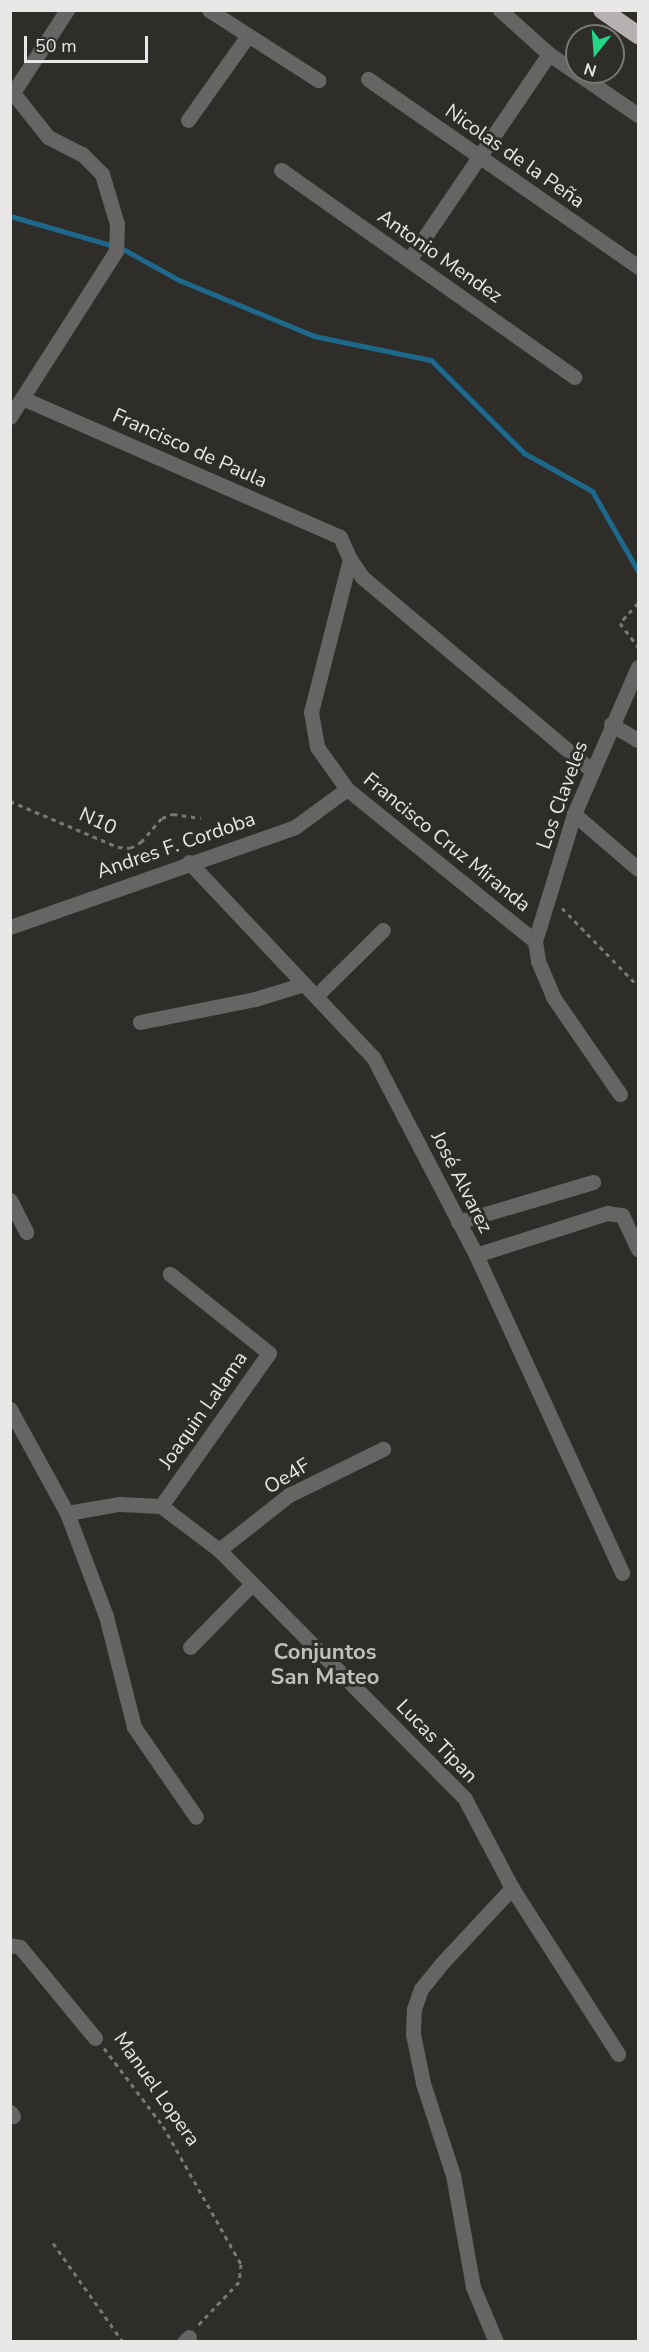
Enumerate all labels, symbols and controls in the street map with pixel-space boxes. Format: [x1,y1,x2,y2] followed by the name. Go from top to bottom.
[27,24,152,62] scale bar
[565,24,625,84] north arrow
[35,34,77,58] text: 50 m
[581,57,599,82] text: N
[441,99,589,213] street label: Nicolas de la Peña
[373,204,507,308] street label: Antonio Mendez
[109,403,271,493] street label: Francisco de Paula
[531,738,593,852] street label: Los Claveles
[359,767,535,917] street label: Francisco Cruz Miranda
[75,802,121,840] street label: N10
[94,807,258,883] street label: Andres F. Cordoba
[426,1127,498,1237] street label: José Alvarez
[154,1347,252,1473] street label: Joaquin Lalama
[260,1453,314,1499] street label: Oe4F
[271,1639,379,1690] district label: Conjuntos San Mateo
[391,1694,483,1788] street label: Lucas Tipan
[109,2027,205,2151] street label: Manuel Lopera

